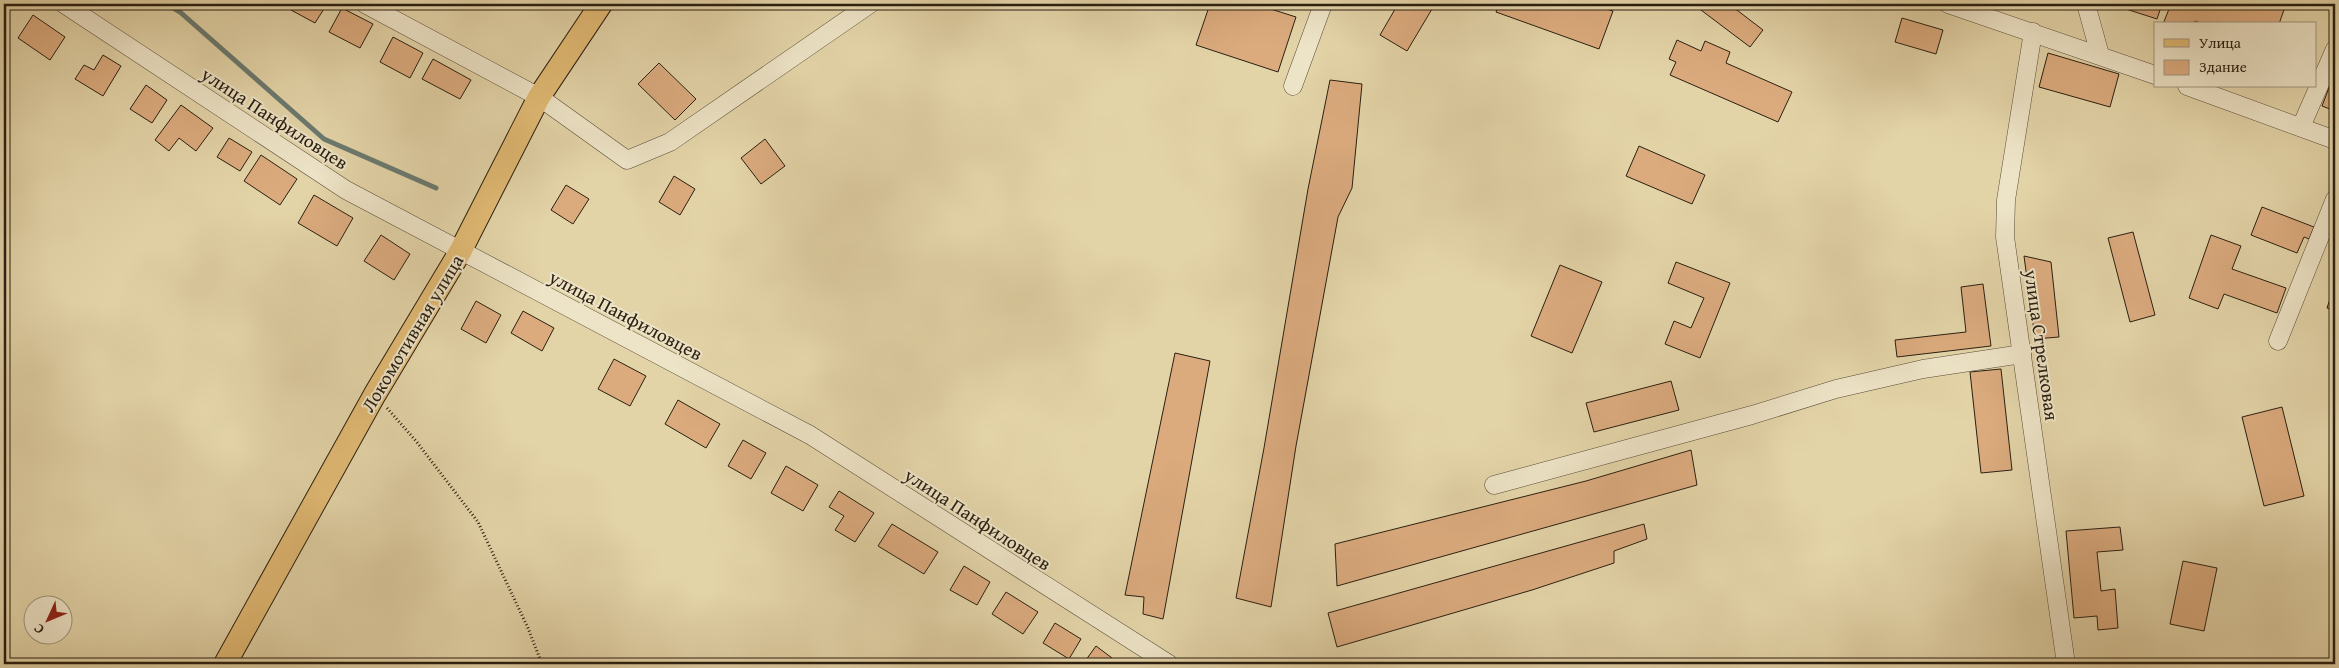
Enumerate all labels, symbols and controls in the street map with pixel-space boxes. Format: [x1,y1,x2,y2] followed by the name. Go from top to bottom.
[2154,22,2316,88] legend
[2199,32,2242,53] text: Улица
[2199,56,2247,77] text: Здание
[195,59,354,176] street label: улица Панфиловцев
[354,249,470,417] street label: Локомотивная улица
[543,262,708,367] street label: улица Панфиловцев
[2017,267,2067,423] street label: улица Стрелковая
[898,460,1057,577] street label: улица Панфиловцев
[22,596,72,646] north arrow
[29,619,49,639] text: С

